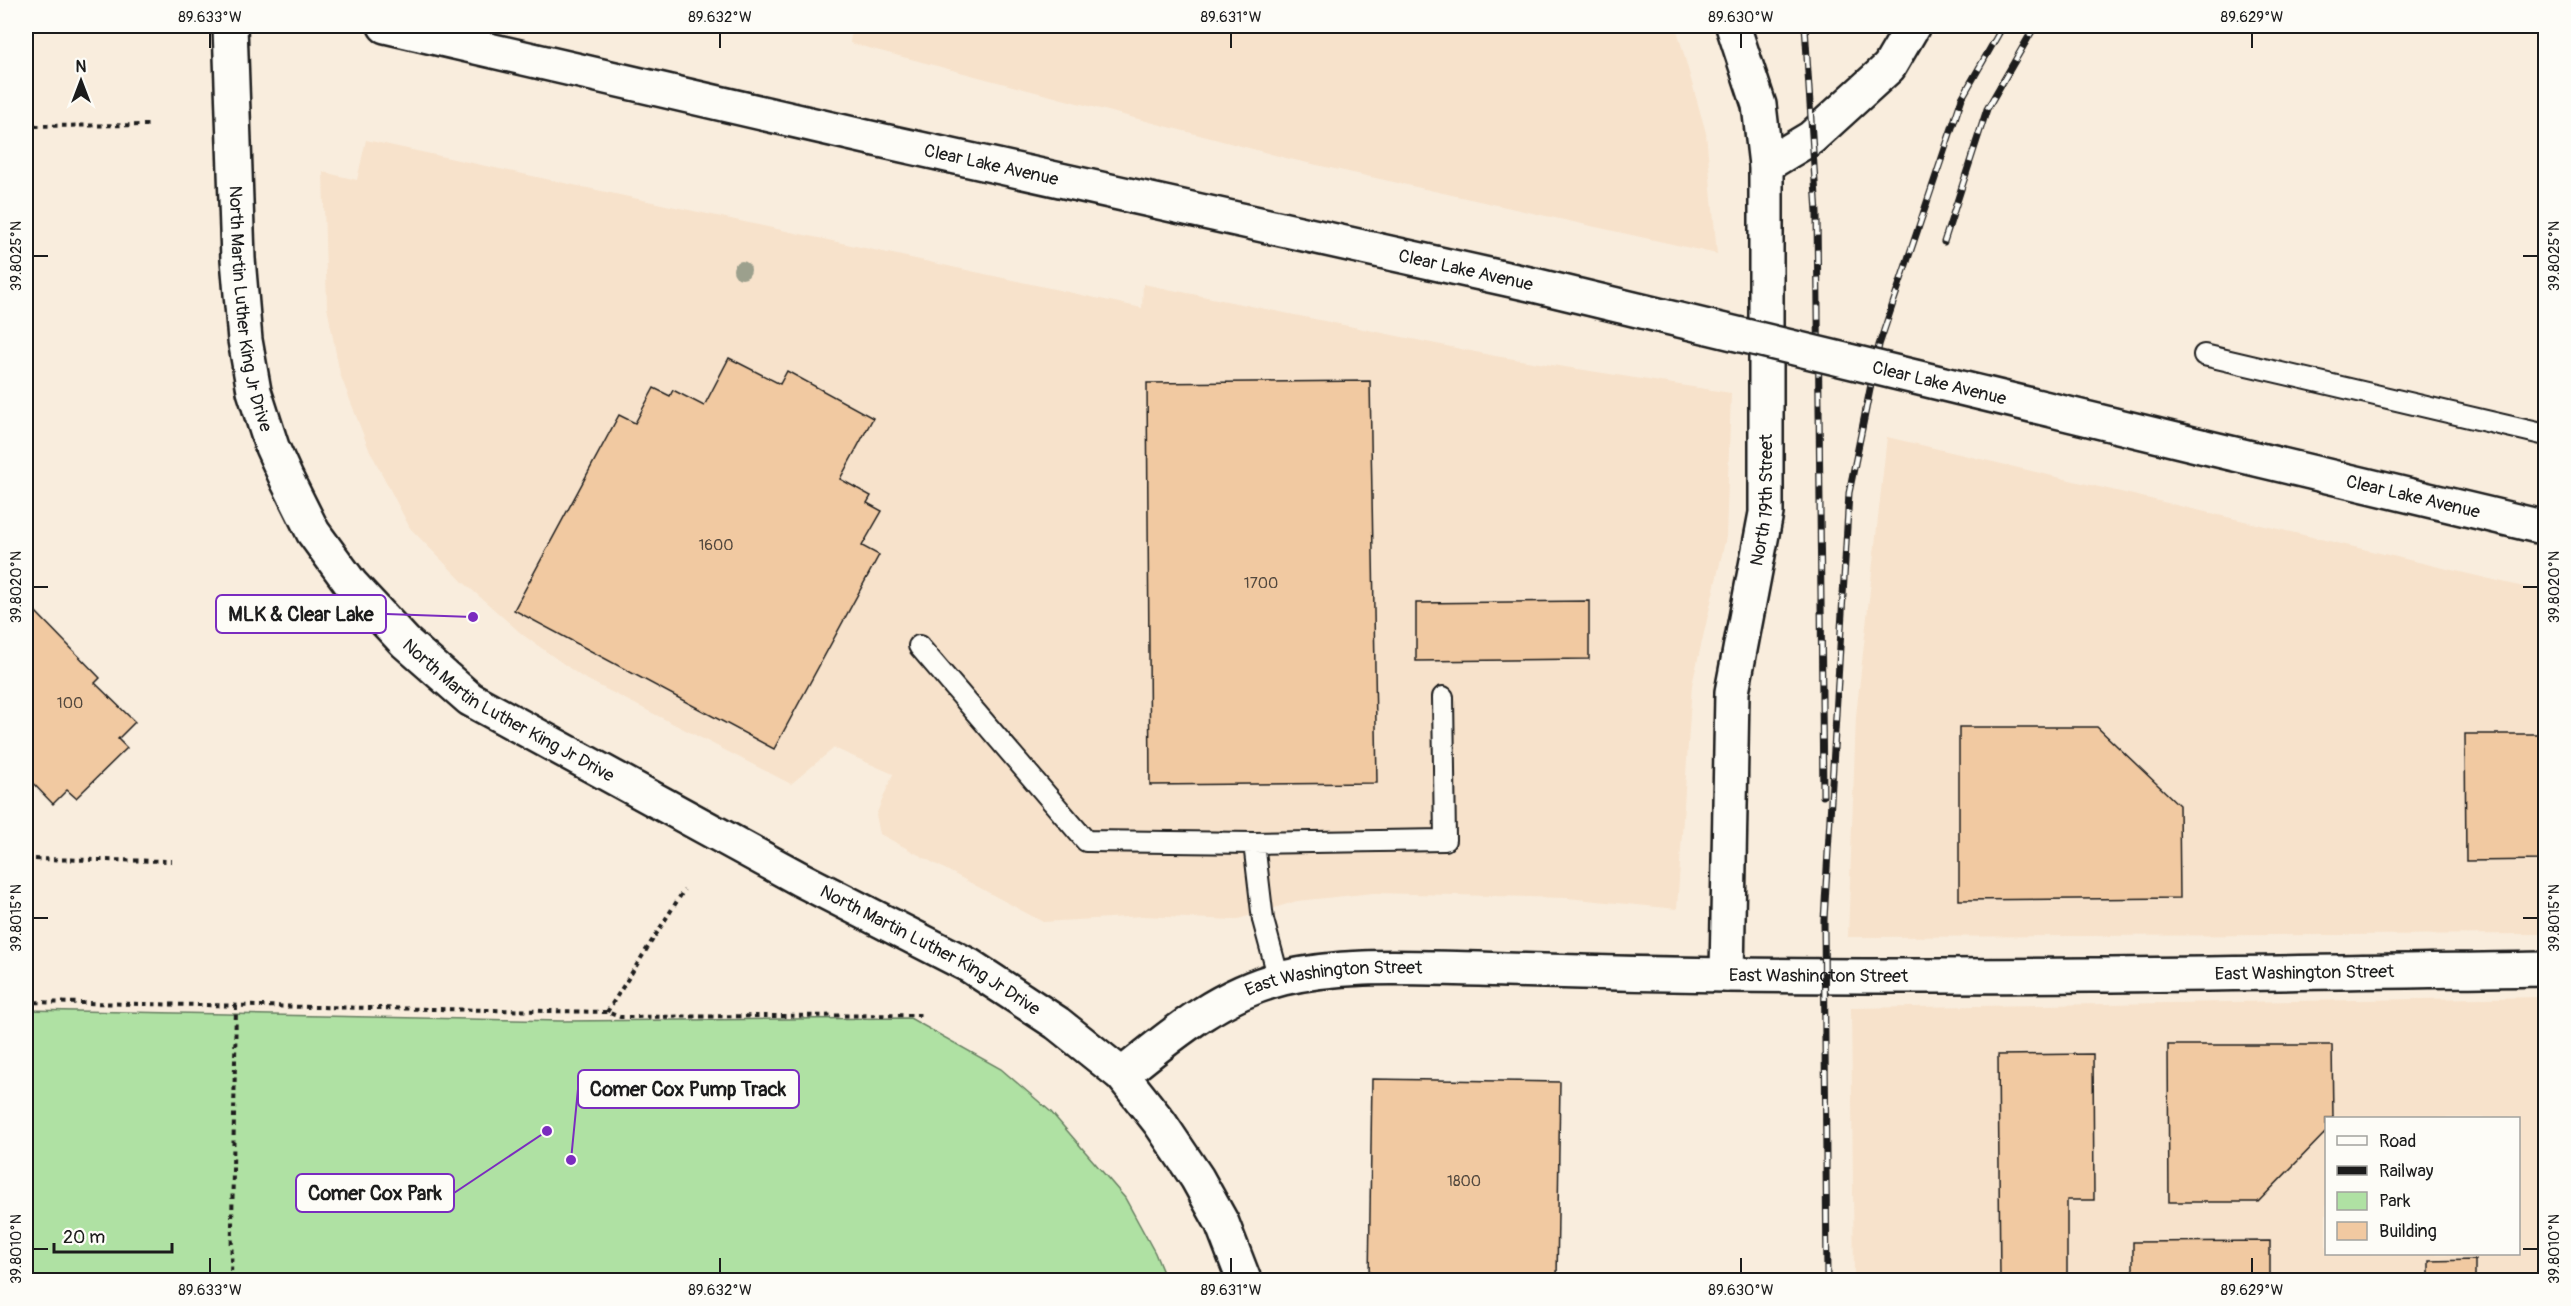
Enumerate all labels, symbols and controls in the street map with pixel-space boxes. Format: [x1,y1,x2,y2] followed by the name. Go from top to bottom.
[178,8,242,27] text: 89.633°W
[688,8,752,27] text: 89.632°W
[1201,8,1262,27] text: 89.631°W
[1708,8,1774,27] text: 89.630°W
[2221,8,2284,27] text: 89.629°W
[51,51,111,111] north arrow
[76,57,87,77] text: N
[922,139,1061,191] street label: Clear Lake Avenue
[224,185,278,435] street label: North Martin Luther King Jr Drive
[7,221,26,291] text: 39.8025°N
[2545,221,2564,291] text: 39.8025°N
[1396,244,1535,296] street label: Clear Lake Avenue
[1870,356,2009,410] street label: Clear Lake Avenue
[1745,433,1778,568] street label: North 19th Street
[2344,469,2483,523] street label: Clear Lake Avenue
[698,536,734,555] house number: 1600
[7,551,26,623] text: 39.8020°N
[2545,551,2564,623] text: 39.8020°N
[1244,574,1278,593] house number: 1700
[216,595,386,633] callout: MLK & Clear Lake
[228,602,375,627] text: MLK & Clear Lake
[398,634,619,787] street label: North Martin Luther King Jr Drive
[57,694,83,713] house number: 100
[816,880,1045,1021] street label: North Martin Luther King Jr Drive
[7,884,26,952] text: 39.8015°N
[2545,884,2564,952] text: 39.8015°N
[1241,956,1423,1001] street label: East Washington Street
[2215,960,2395,985] street label: East Washington Street
[1729,964,1909,987] street label: East Washington Street
[578,1070,799,1108] callout: Comer Cox Pump Track
[590,1077,787,1102] text: Comer Cox Pump Track
[2325,1117,2520,1255] legend
[2379,1130,2416,1153] text: Road
[2379,1160,2434,1183] text: Railway
[1447,1172,1481,1191] house number: 1800
[296,1174,454,1212] callout: Comer Cox Park
[308,1181,443,1206] text: Comer Cox Park
[2379,1190,2411,1213] text: Park
[7,1214,26,1284] text: 39.8010°N
[2545,1214,2564,1284] text: 39.8010°N
[54,1216,172,1254] scale bar
[2379,1220,2437,1243] text: Building
[63,1226,105,1249] text: 20 m
[178,1281,242,1300] text: 89.633°W
[688,1281,752,1300] text: 89.632°W
[1201,1281,1262,1300] text: 89.631°W
[1708,1281,1774,1300] text: 89.630°W
[2221,1281,2284,1300] text: 89.629°W

